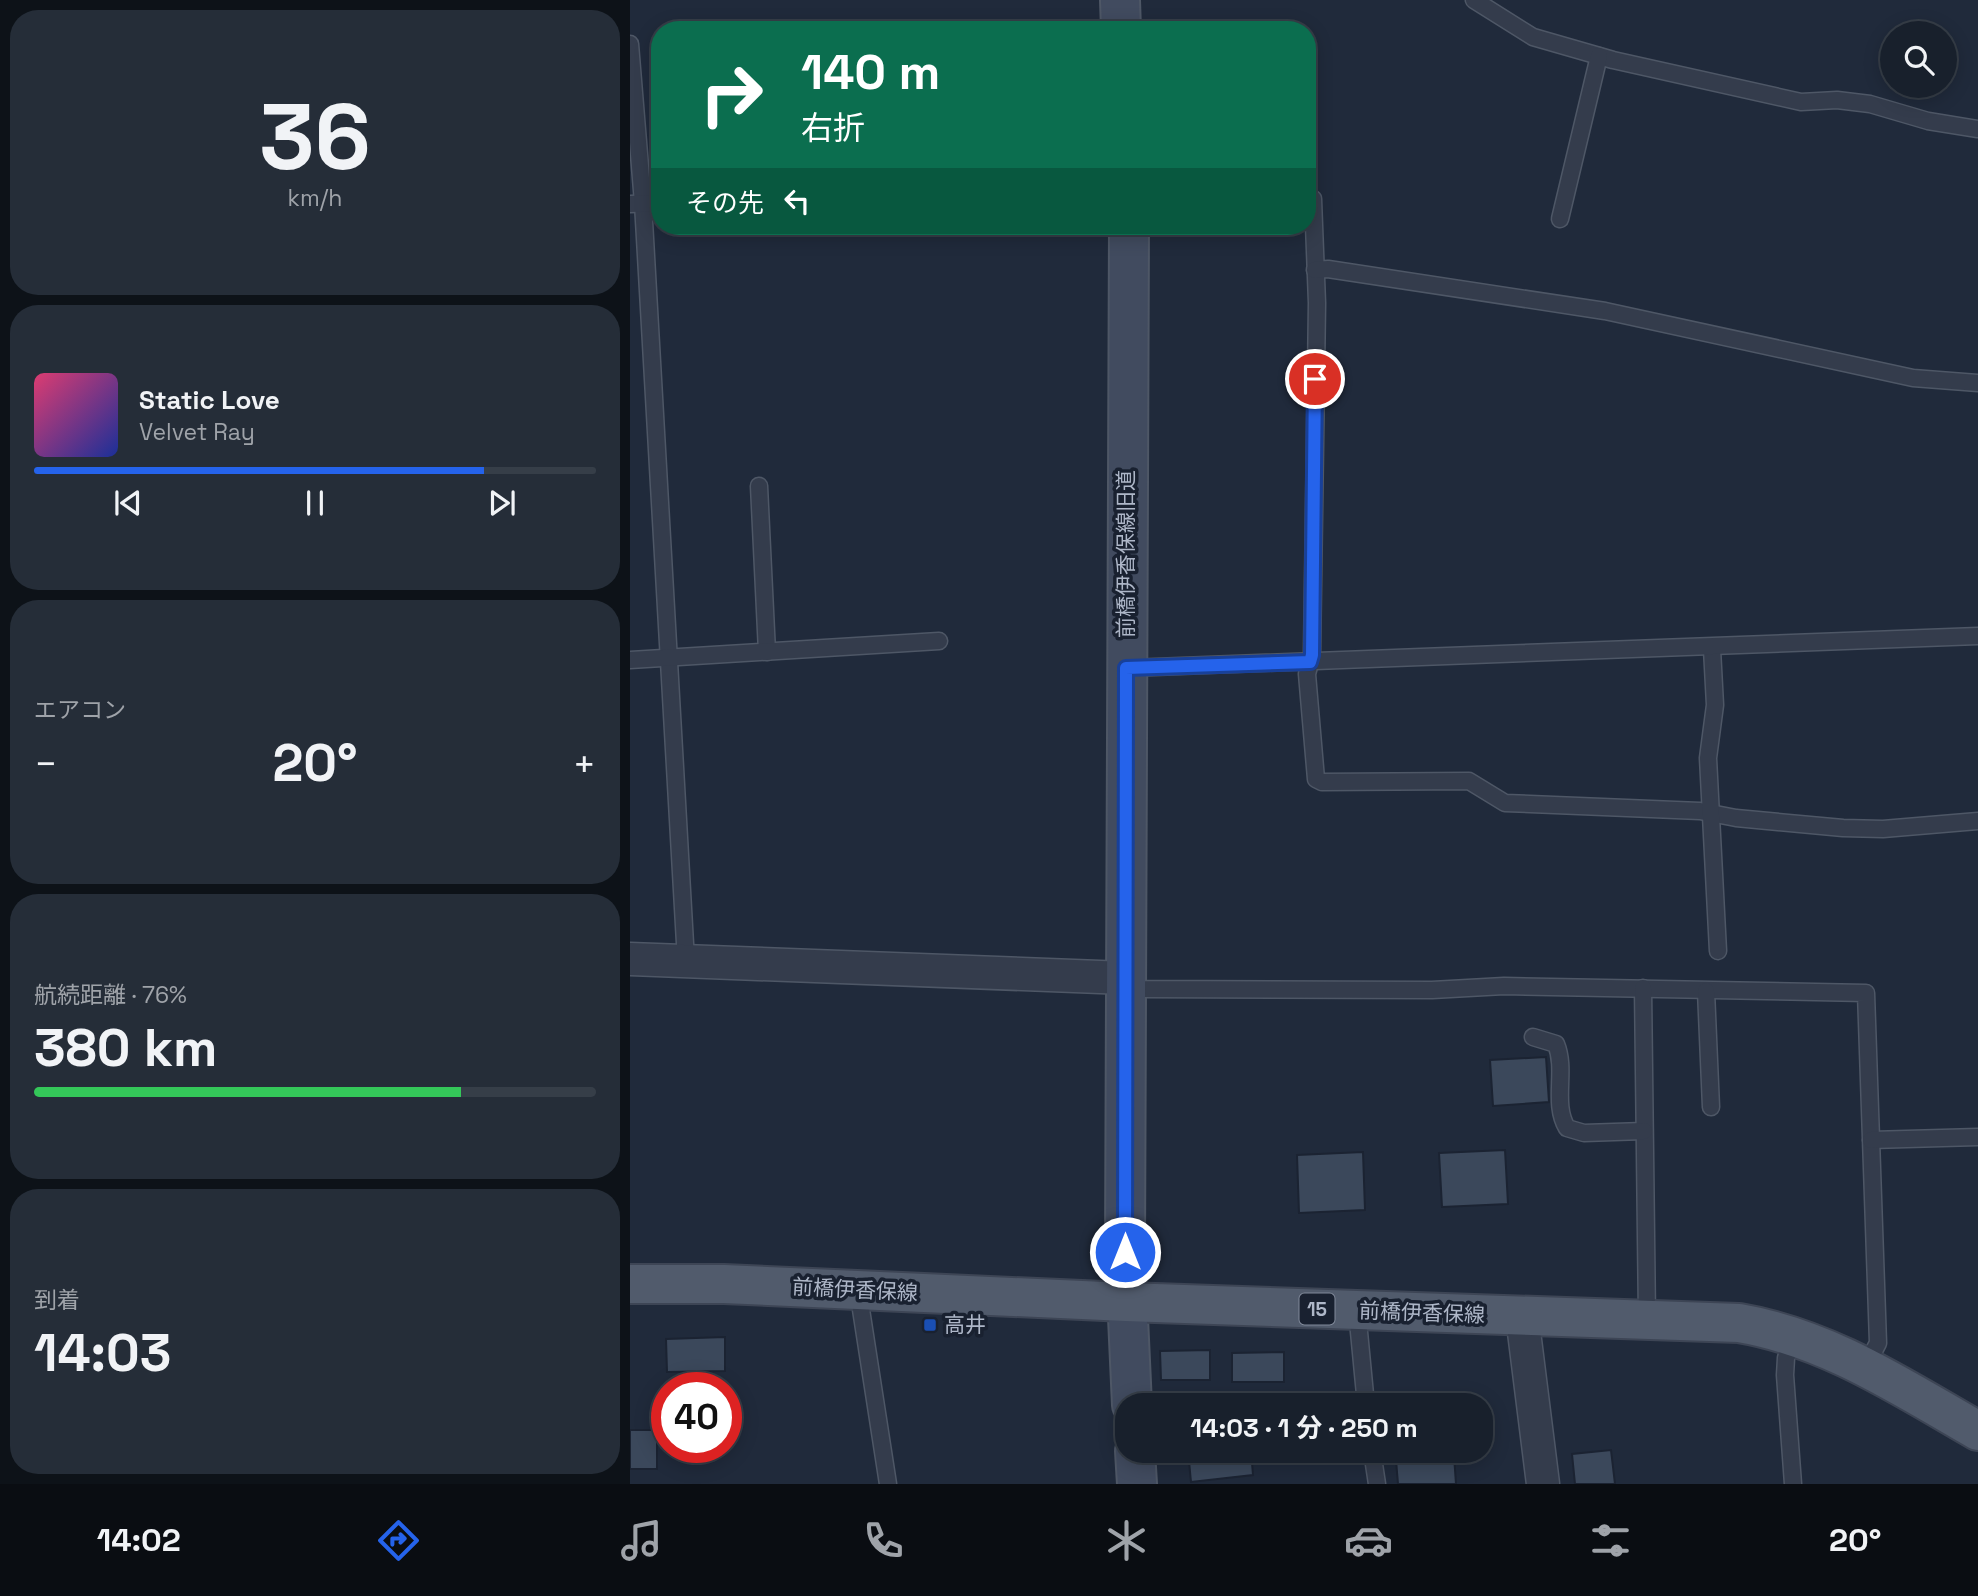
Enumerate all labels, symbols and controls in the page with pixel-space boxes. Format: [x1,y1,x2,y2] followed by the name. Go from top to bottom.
[1880,21,1957,98] map controls
[1880,21,1957,98] button: search
[801,41,940,103] text: 140 m
[686,49,777,140] icon: right
[259,79,371,196] text: 36
[801,108,865,148] text: 右折
[778,182,816,220] icon: left
[288,183,342,213] text: km/h
[686,186,764,220] text: その先
[1285,349,1345,409] pin
[1296,360,1334,398] icon: arrive
[139,383,280,417] text: Static Love
[139,417,255,447] text: Velvet Ray
[1112,470,1139,638] street label: 前橋伊香保線旧道
[109,484,147,522] icon: previous
[296,484,334,522] icon: pause
[483,484,521,522] icon: next
[34,695,126,725] text: エアコン
[272,730,358,796] text: 20°
[34,740,58,788] text: −
[572,740,596,788] text: +
[34,980,187,1010] text: 航続距離 · 76%
[34,1015,217,1081] text: 380 km
[1088,1215,1162,1289] position arrow
[791,1273,919,1306] street label: 前橋伊香保線
[34,1285,80,1315] text: 到着
[1300,1294,1334,1324] road number: 15
[1359,1297,1485,1328] street label: 前橋伊香保線
[944,1311,986,1338] place label: 高井
[922,1317,938,1333] marker: 高井
[34,1320,171,1386] text: 14:03
[651,1372,742,1463] speed limit sign: 40
[1190,1411,1418,1445] text: 14:03 · 1 分 · 250 m
[374,1516,423,1565] icon: directions
[617,1516,666,1565] icon: music
[859,1516,908,1565] icon: phone
[1102,1516,1151,1565] icon: climate
[1344,1516,1393,1565] icon: car
[1586,1516,1635,1565] icon: filters
[97,1520,181,1560] text: 14:02
[1829,1520,1881,1560] text: 20°

